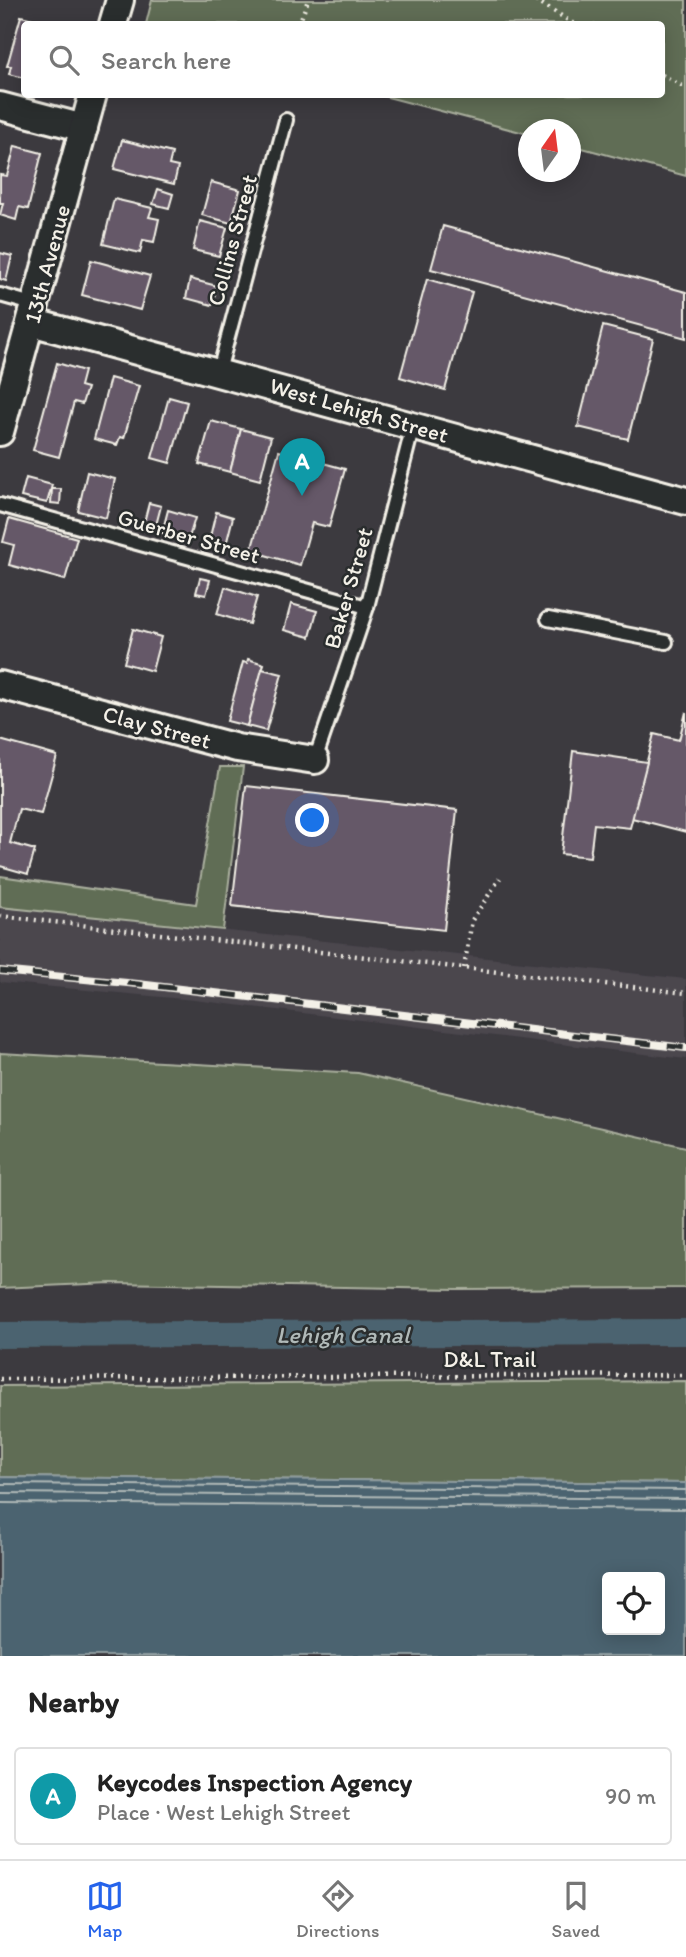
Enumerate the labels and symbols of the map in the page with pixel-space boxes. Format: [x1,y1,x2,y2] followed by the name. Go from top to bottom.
[518,119,581,182] north arrow
[201,171,263,309] street label: Collins Street
[18,202,76,326] street label: 13th Avenue
[267,371,452,449] street label: West Lehigh Street
[279,438,325,496] pin: A
[115,502,264,570] street label: Guerber Street
[317,524,379,652] street label: Baker Street
[100,699,214,755] street label: Clay Street
[295,803,329,837] your location
[276,1320,412,1349] water label: Lehigh Canal
[443,1345,537,1373] street label: D&L Trail

